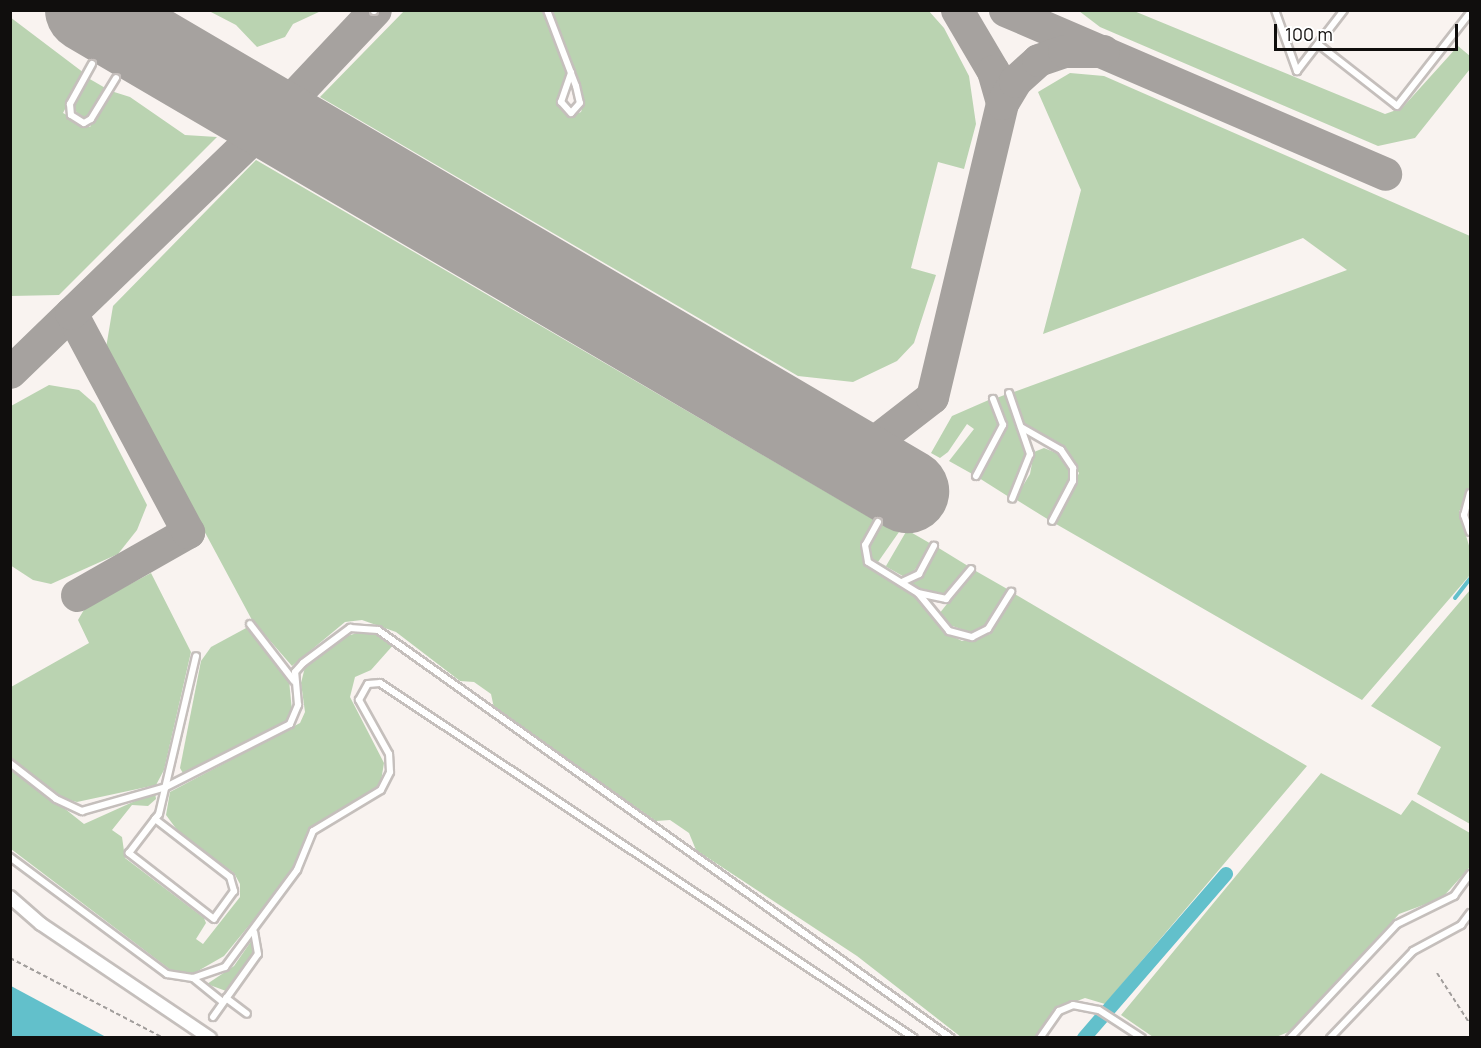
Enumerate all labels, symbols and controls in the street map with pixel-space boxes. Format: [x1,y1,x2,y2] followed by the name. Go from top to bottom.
[1277,12,1462,50] scale bar
[1285,22,1333,46] text: 100 m

